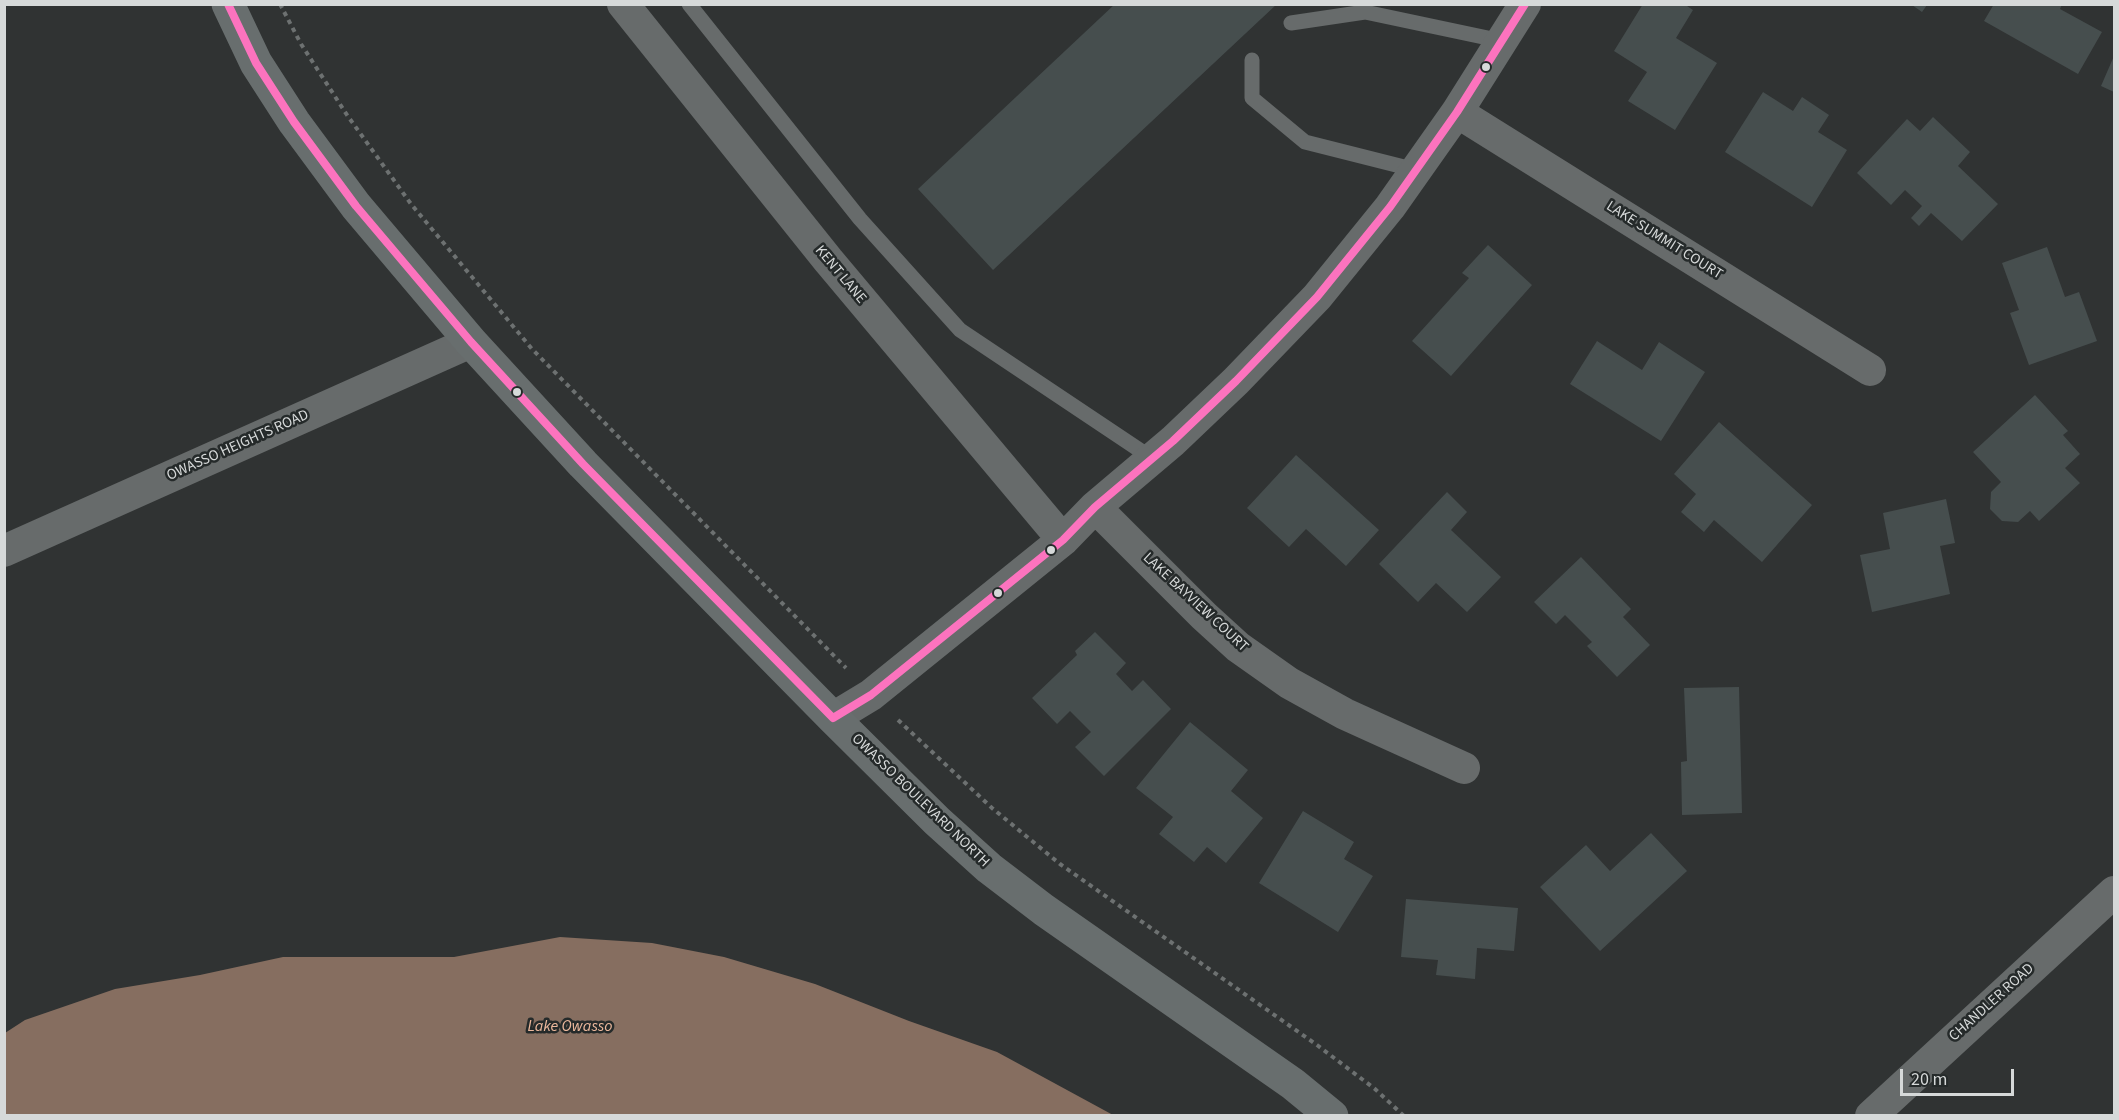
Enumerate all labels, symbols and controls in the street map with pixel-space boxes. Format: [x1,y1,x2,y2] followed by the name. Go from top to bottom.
[1480,61,1492,73] unlabelled marker
[1603,198,1725,284] street label: LAKE SUMMIT COURT
[810,242,870,308] street label: KENT LANE
[511,386,523,398] unlabelled marker
[164,407,312,485] street label: OWASSO HEIGHTS ROAD
[1045,544,1057,556] unlabelled marker
[1139,550,1251,656] street label: LAKE BAYVIEW COURT
[992,587,1004,599] unlabelled marker
[847,730,993,872] street label: OWASSO BOULEVARD NORTH
[1946,960,2038,1046] street label: CHANDLER ROAD
[527,1017,613,1037] water label: Lake Owasso
[1903,1057,2017,1095] scale bar
[1911,1067,1947,1092] text: 20 m

